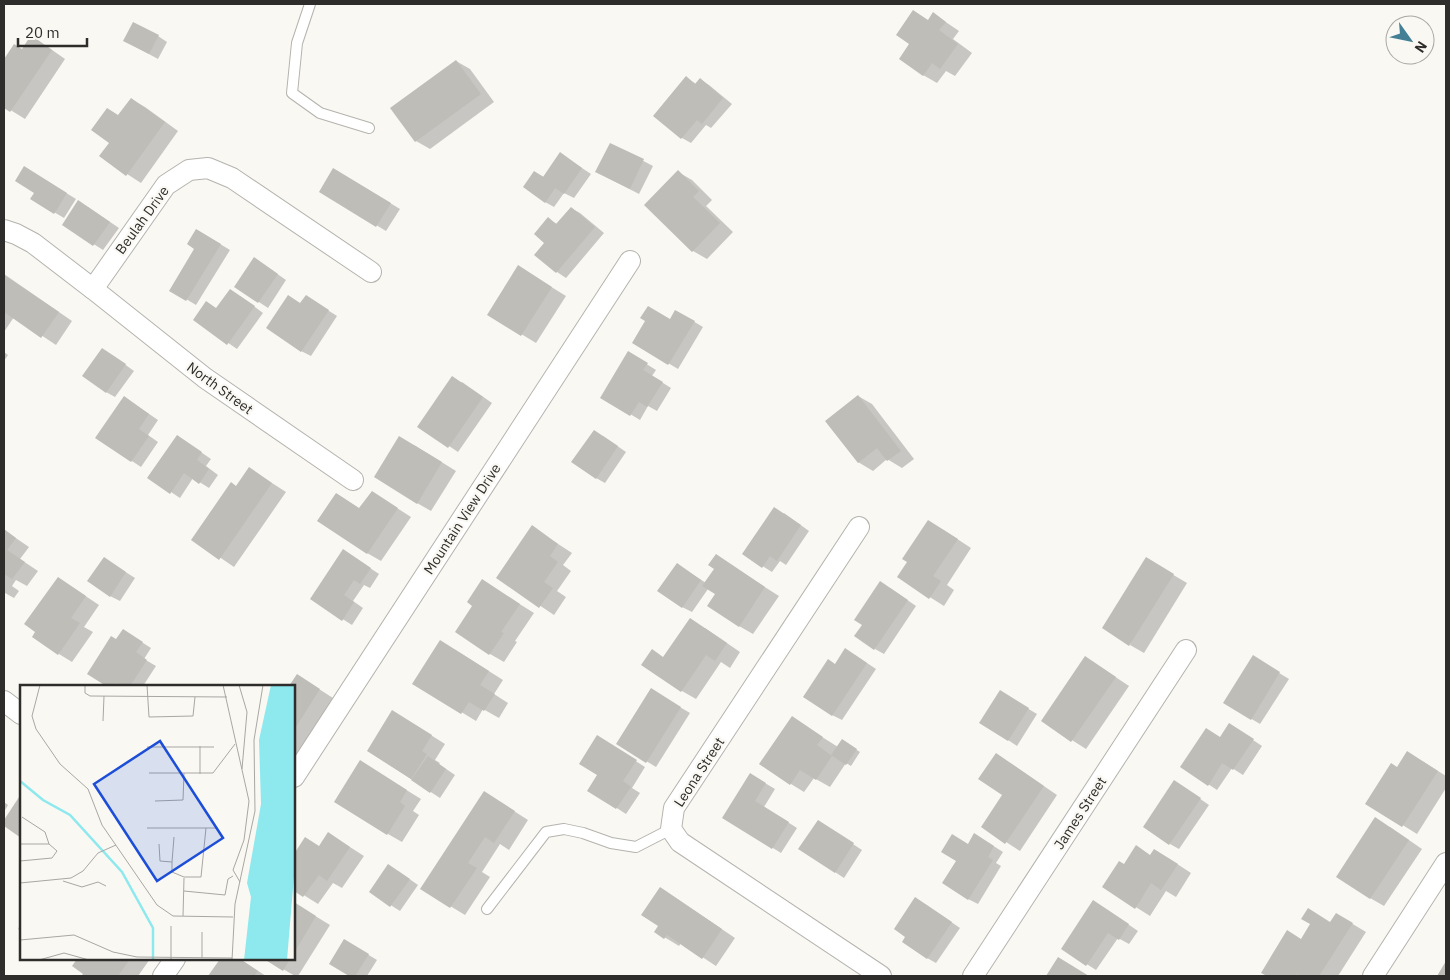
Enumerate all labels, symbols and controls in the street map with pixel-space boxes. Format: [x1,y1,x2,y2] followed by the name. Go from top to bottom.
[18,15,86,47] scale bar
[1385,15,1435,65] north arrow
[25,23,60,42] text: 20 m
[1411,38,1431,56] text: N
[111,182,173,258] street label: Beulah Drive
[183,358,257,418] street label: North Street
[419,460,505,578] street label: Mountain View Drive
[20,685,295,960] inset map
[670,734,728,810] street label: Leona Street
[1050,773,1110,853] street label: James Street

